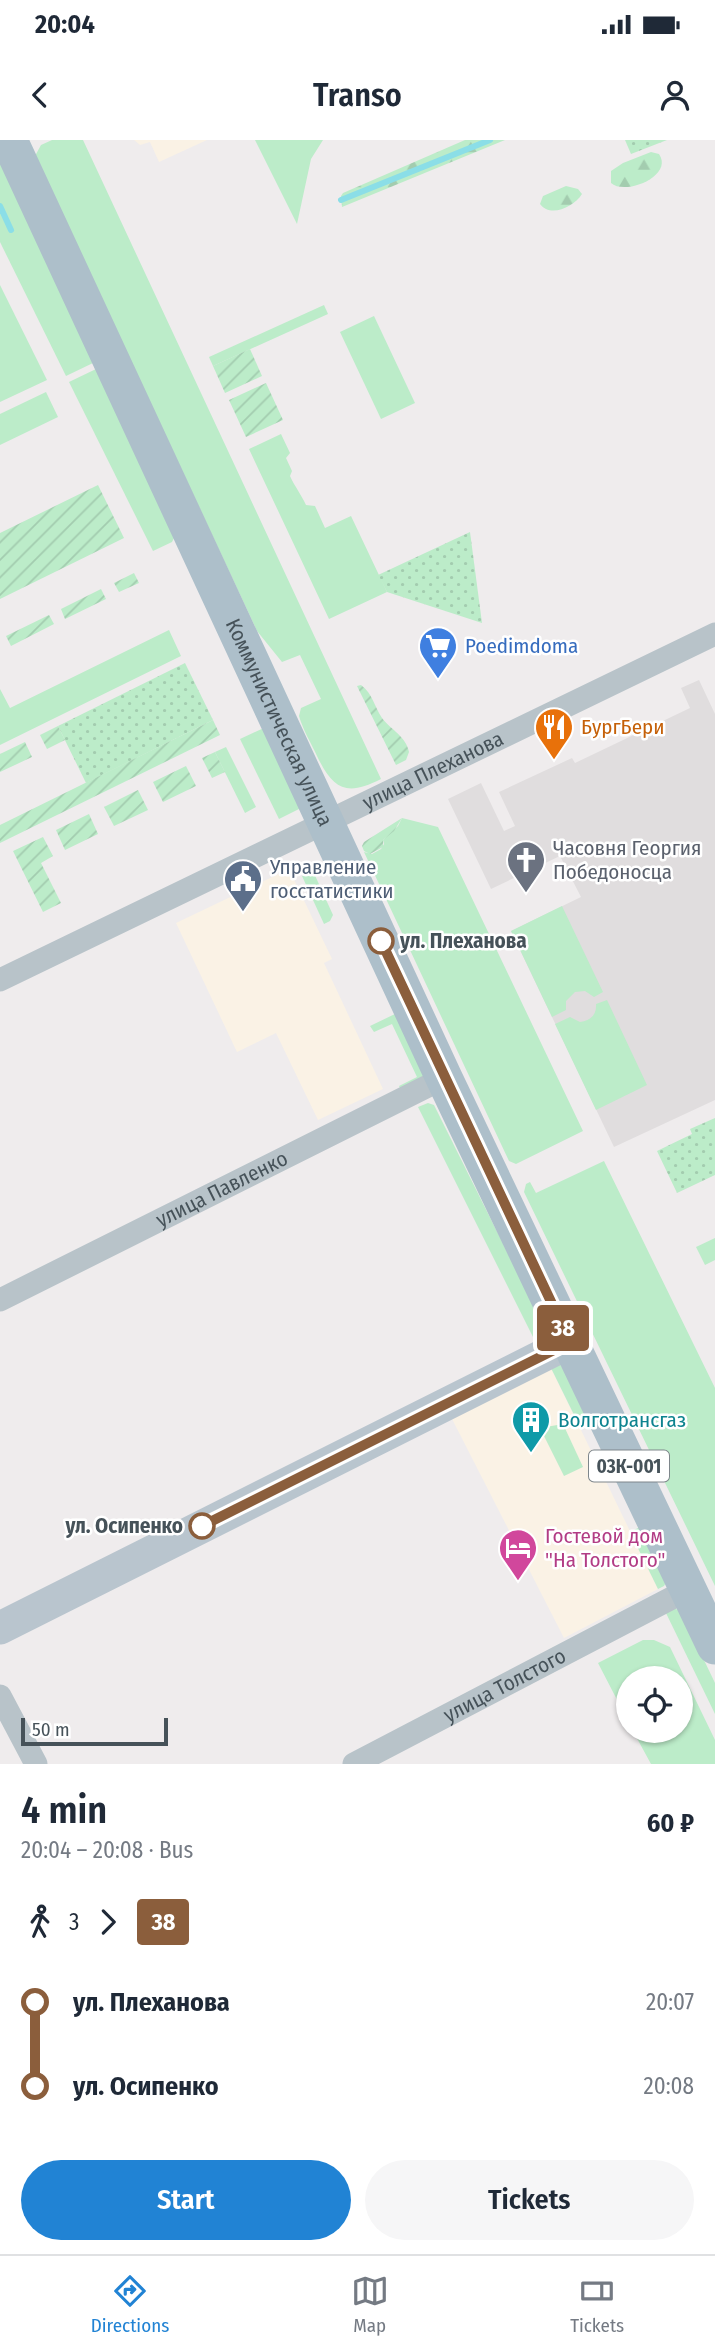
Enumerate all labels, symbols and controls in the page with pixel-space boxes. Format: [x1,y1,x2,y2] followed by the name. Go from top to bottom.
[35,9,95,40] text: 20:04
[21,76,59,114] icon: back
[313,76,402,114] text: Transo
[656,76,694,114] icon: person
[220,615,338,830] street label: Коммунистическая улица
[417,625,459,680] supermarket icon: Poedimdoma
[465,633,578,659] place label: Poedimdoma
[533,706,575,761] restaurant icon: БургБери
[581,714,664,740] place label: БургБери
[358,725,508,816] street label: улица Плеханова
[553,835,702,885] place label: Часовня Георгия Победоносца
[505,839,547,894] church icon: Часовня Георгия Победоносца
[269,854,394,904] place label: Управление госстатистики
[222,858,264,913] public building icon: Управление госстатистики
[368,928,394,954] marker: ул. Плеханова
[399,928,527,954] place label: ул. Плеханова
[152,1145,292,1233] street label: улица Павленко
[532,1305,594,1351] line badge: 38
[551,1314,575,1342] text: 38
[510,1399,552,1454] building icon: Волготрансгаз
[558,1407,686,1433] place label: Волготрансгаз
[589,1450,669,1482] road number: 03К-001
[64,1513,183,1539] place label: ул. Осипенко
[189,1513,215,1539] marker: ул. Осипенко
[545,1523,666,1573] place label: Гостевой дом "На Толстого"
[497,1527,539,1582] hotel icon: Гостевой дом "На Толстого"
[439,1643,570,1728] street label: улица Толстого
[616,1666,693,1743] map controls
[616,1666,693,1743] button: locate
[21,1715,168,1747] scale bar
[32,1718,70,1741] text: 50 m
[21,1787,107,1833] text: 4 min
[647,1808,694,1839] text: 60 ₽
[21,1836,193,1864] text: 20:04 – 20:08 · Bus
[21,1903,59,1941] icon: walk
[89,1903,127,1941] icon: forward
[69,1908,79,1936] text: 3
[151,1908,175,1936] text: 38
[73,1987,230,2018] text: ул. Плеханова
[646,1988,694,2016] text: 20:07
[73,2071,219,2102] text: ул. Осипенко
[644,2072,694,2100] text: 20:08
[21,2160,351,2240] button: Start
[365,2160,694,2240] button: Tickets
[91,2272,169,2337] tab: Directions
[351,2272,389,2337] tab: Map
[570,2272,624,2337] tab: Tickets

